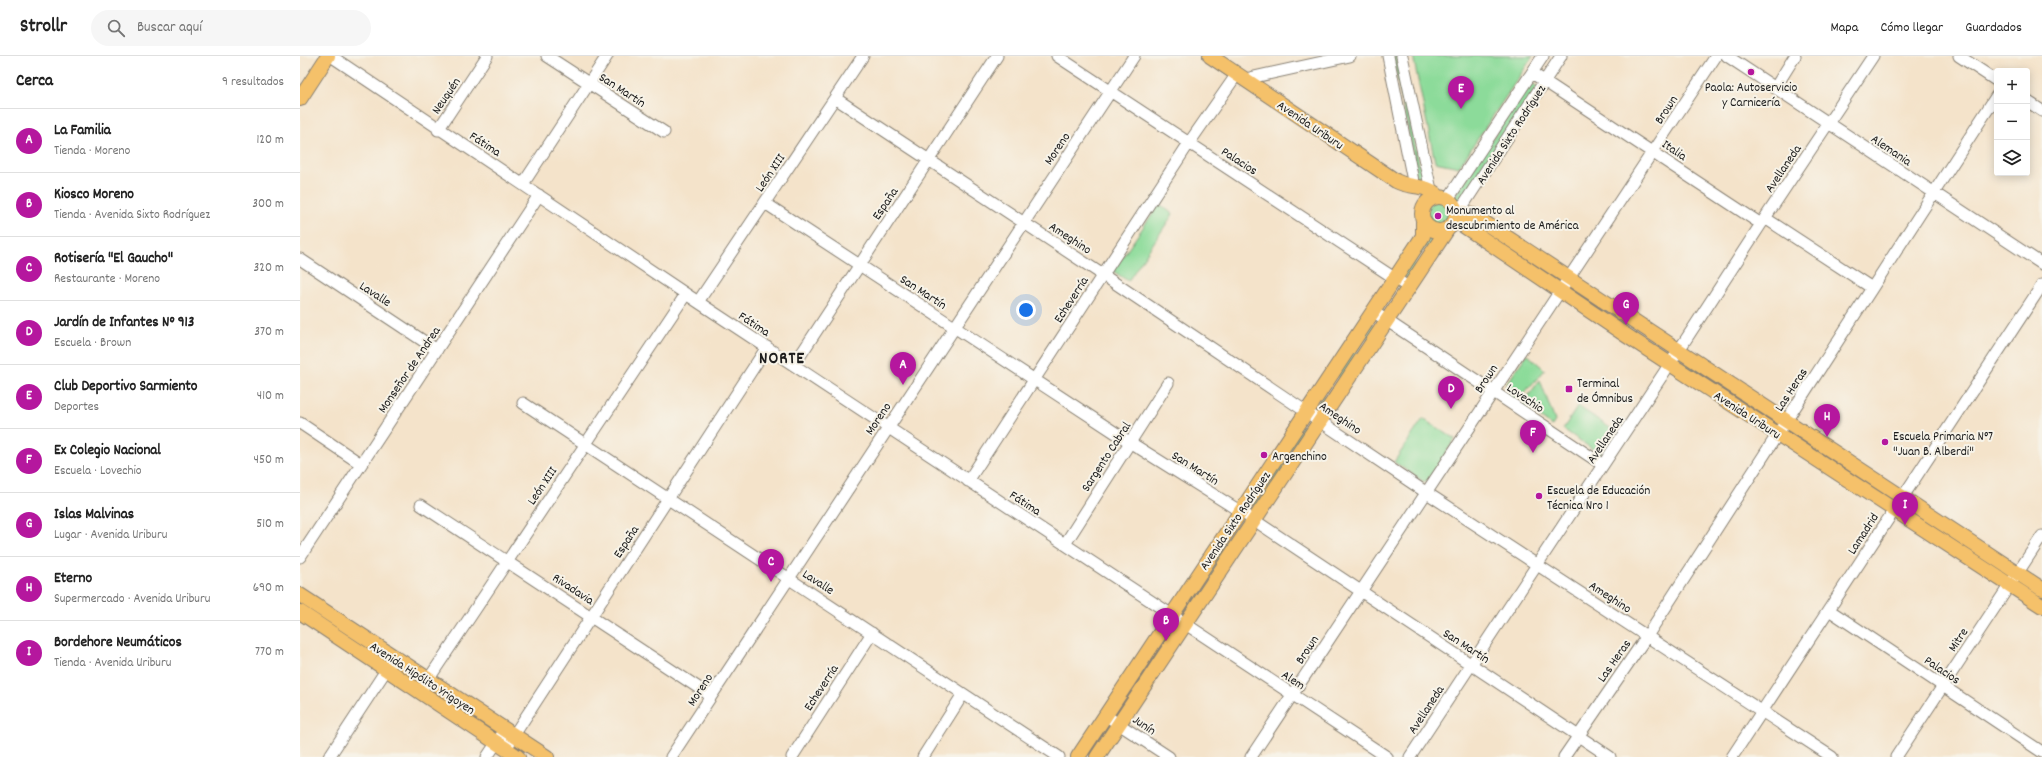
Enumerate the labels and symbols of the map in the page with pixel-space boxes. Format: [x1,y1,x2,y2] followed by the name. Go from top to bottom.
[1746,67,1756,77] marker: Paola: Autoservicio y Carnicería
[594,69,649,113] street label: San Martín
[428,74,466,119] street label: Neuquén
[1448,76,1474,109] pin: E
[1705,79,1798,113] place label: Paola: Autoservicio y Carnicería
[1473,82,1552,189] street label: Avenida Sixto Rodríguez
[1651,92,1684,129] street label: Brown
[1272,97,1347,155] street label: Avenida Uriburu
[465,128,505,163] street label: Fátima
[1040,129,1076,170] street label: Moreno
[1866,130,1915,172] street label: Alemania
[1657,136,1691,167] street label: Italia
[1761,141,1808,197] street label: Avellaneda
[1217,143,1261,181] street label: Palacios
[751,150,791,196] street label: León XIII
[868,184,904,224] street label: España
[1446,202,1579,236] place label: Monumento al descubrimiento de América
[1433,211,1443,221] marker: Monumento al descubrimiento de América
[1045,218,1095,260] street label: Ameghino
[895,271,950,315] street label: San Martín
[1050,273,1095,327] street label: Echeverría
[355,278,395,313] street label: Lavalle
[1613,292,1639,325] pin: G
[1016,300,1036,320] your location
[734,308,774,343] street label: Fátima
[374,323,447,418] street label: Monseñor de Andrea
[759,348,805,372] district label: NORTE
[890,352,916,385] pin: A
[1470,361,1504,398] street label: Brown
[1771,365,1813,416] street label: Las Heras
[1577,375,1633,409] place label: Terminal de Ómnibus
[1438,376,1464,409] pin: D
[1502,380,1547,419] street label: Lovechio
[1564,384,1574,394] marker: Terminal de Ómnibus
[1709,387,1784,445] street label: Avenida Uriburu
[1315,398,1365,440] street label: Ameghino
[861,399,897,440] street label: Moreno
[1814,404,1840,437] pin: H
[1583,412,1630,468] street label: Avellaneda
[1077,419,1137,496] street label: Sargento Cabral
[1520,420,1546,453] pin: F
[1893,428,1993,462] place label: Escuela Primaria N°7 "Juan B. Alberdi"
[1880,437,1890,447] marker: Escuela Primaria N°7 "Juan B. Alberdi"
[1167,447,1222,491] street label: San Martín
[1272,448,1327,467] place label: Argenchino
[1259,450,1269,460] marker: Argenchino
[523,463,563,509] street label: León XIII
[1196,468,1276,575] street label: Avenida Sixto Rodríguez
[1547,482,1650,516] place label: Escuela de Educación Técnica Nro 1
[1005,487,1045,522] street label: Fátima
[1534,491,1544,501] marker: Escuela de Educación Técnica Nro 1
[1892,492,1918,525] pin: I
[1844,510,1885,559] street label: Lamadrid
[609,522,645,562] street label: España
[758,549,784,582] pin: C
[798,566,838,601] street label: Lavalle
[548,570,598,611] street label: Rivadavia
[1585,577,1635,619] street label: Ameghino
[1153,608,1179,641] pin: B
[1944,624,1974,656] street label: Mitre
[1438,625,1493,669] street label: San Martín
[1291,632,1325,669] street label: Brown
[1593,636,1637,687] street label: Las Heras
[365,638,478,720] street label: Avenida Hipólito Yrigoyen
[1920,652,1964,690] street label: Palacios
[800,661,845,715] street label: Echeverría
[1277,666,1308,696] street label: Alem
[683,670,719,711] street label: Moreno
[1404,682,1450,738] street label: Avellaneda
[1128,711,1159,741] street label: Junín

